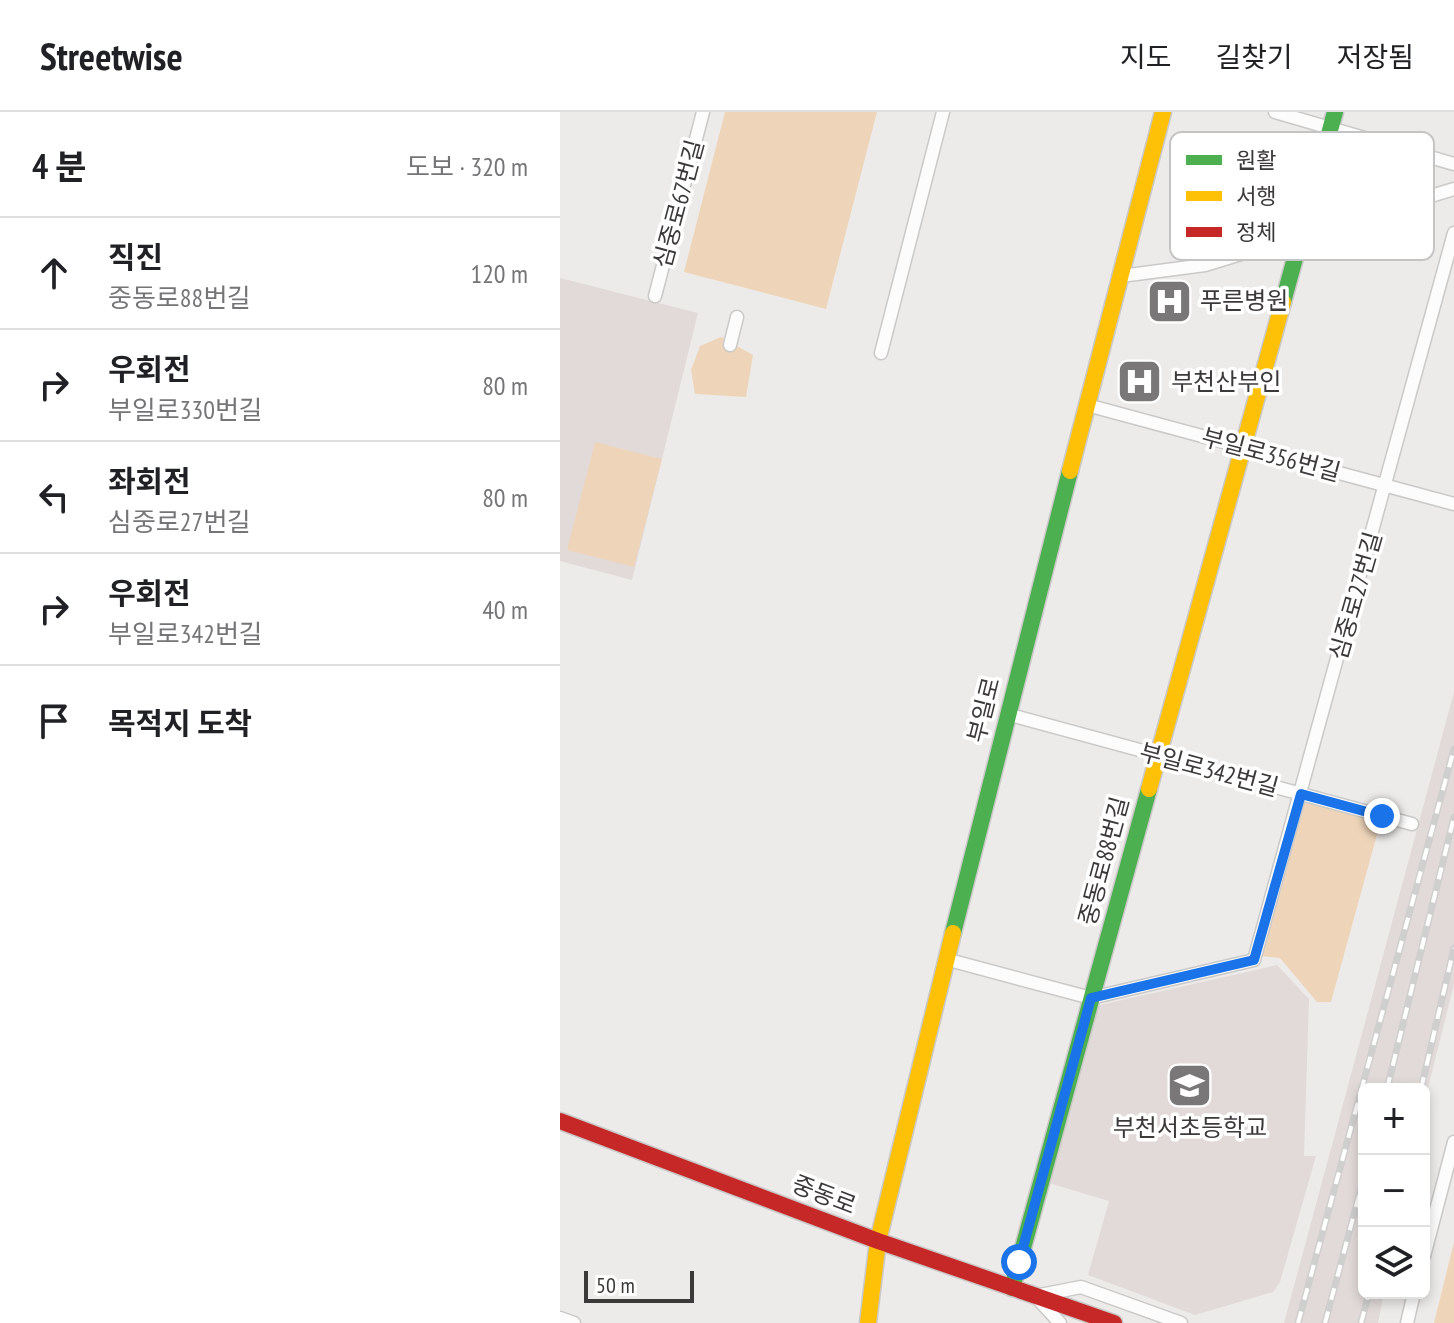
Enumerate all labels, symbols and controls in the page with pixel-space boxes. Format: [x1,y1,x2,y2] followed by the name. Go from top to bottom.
[40,31,183,80] text: Streetwise
[1120,38,1171,75] text: 지도
[1215,38,1293,75] text: 길찾기
[1337,38,1414,75] text: 저장됨
[1170,132,1434,260] legend
[646,136,711,272] street label: 심중로67번길
[32,144,87,188] text: 4 분
[1236,146,1276,174] text: 원활
[406,150,528,183] text: 도보 · 320 m
[1236,182,1276,210] text: 서행
[1236,218,1276,246] text: 정체
[108,237,163,276] text: 직진
[32,251,76,295] icon: ahead
[470,257,528,290] text: 120 m
[1145,277,1193,325] hospital icon: 푸른병원
[108,281,251,314] text: 중동로88번길
[1200,285,1288,316] place label: 푸른병원
[108,349,191,388] text: 우회전
[1116,358,1164,406] hospital icon: 부천산부인
[32,363,76,407] icon: right
[1171,366,1281,397] place label: 부천산부인
[482,369,528,402] text: 80 m
[108,393,263,426] text: 부일로330번길
[1198,421,1344,488] street label: 부일로356번길
[108,461,191,500] text: 좌회전
[32,475,76,519] icon: left
[482,481,528,514] text: 80 m
[108,505,251,538] text: 심중로27번길
[1322,528,1389,664] street label: 심중로27번길
[108,573,191,612] text: 우회전
[32,587,76,631] icon: right
[482,593,528,626] text: 40 m
[108,617,263,650] text: 부일로342번길
[960,674,1007,746] street label: 부일로
[32,699,76,743] icon: arrive
[108,703,252,742] text: 목적지 도착
[1136,736,1282,803] street label: 부일로342번길
[1071,793,1136,929] street label: 중동로88번길
[1364,798,1400,834] route end
[1166,1062,1214,1110] school or university icon: 부천서초등학교
[1358,1083,1430,1299] map controls
[1358,1083,1430,1155] button: +
[1113,1112,1267,1143] place label: 부천서초등학교
[1358,1155,1430,1227] button: −
[788,1168,861,1221] street label: 중동로
[1358,1227,1430,1299] button: layers
[1001,1244,1037,1280] route start
[584,1267,694,1303] scale bar
[596,1271,635,1299] text: 50 m

